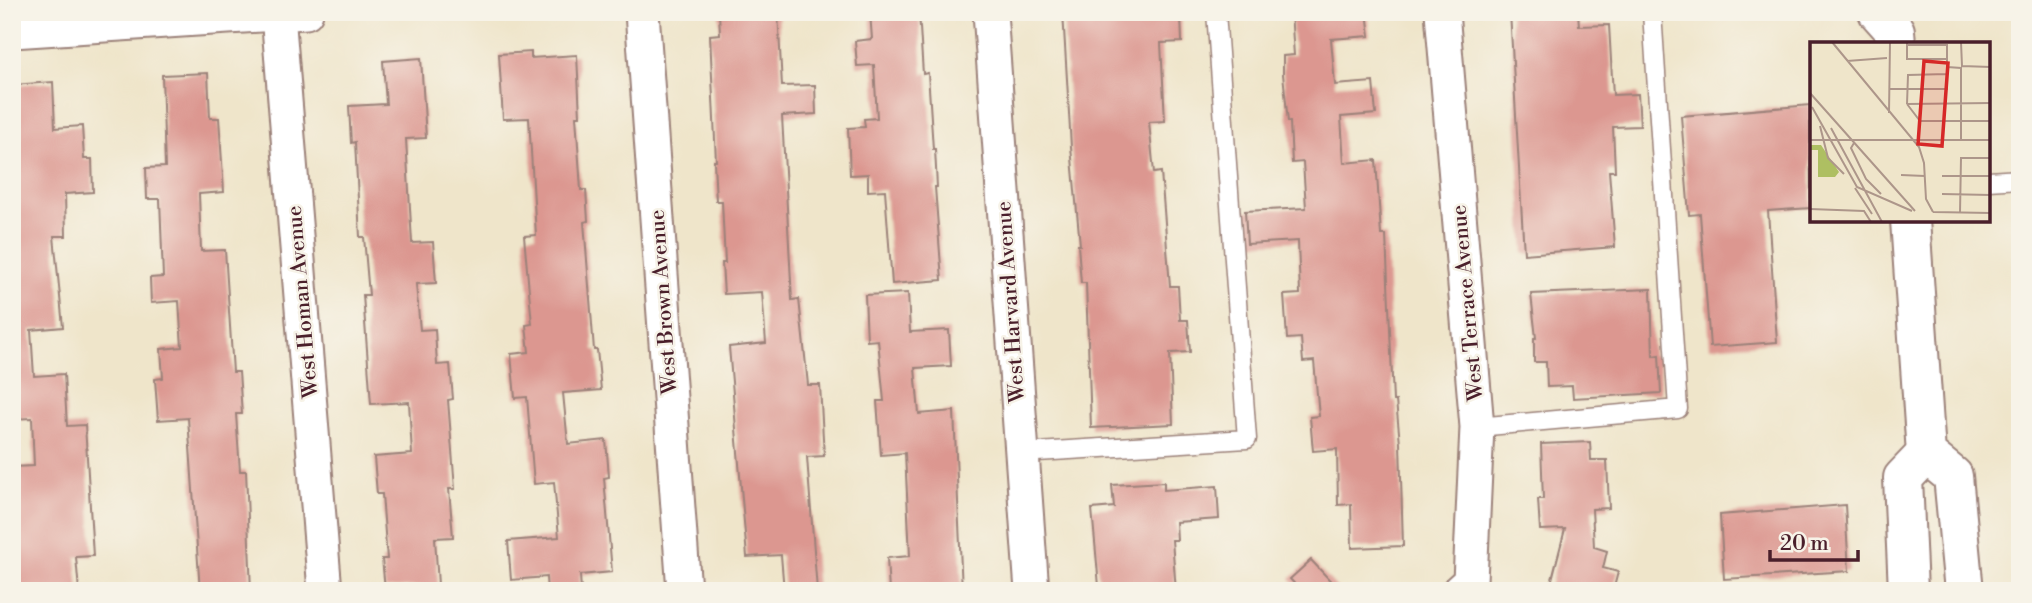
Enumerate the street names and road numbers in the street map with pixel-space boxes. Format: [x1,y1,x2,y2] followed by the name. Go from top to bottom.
[991,200,1031,405] street label: West Harvard Avenue
[1446,204,1490,403] street label: West Terrace Avenue
[282,205,324,400] street label: West Homan Avenue
[645,209,683,396] street label: West Brown Avenue

